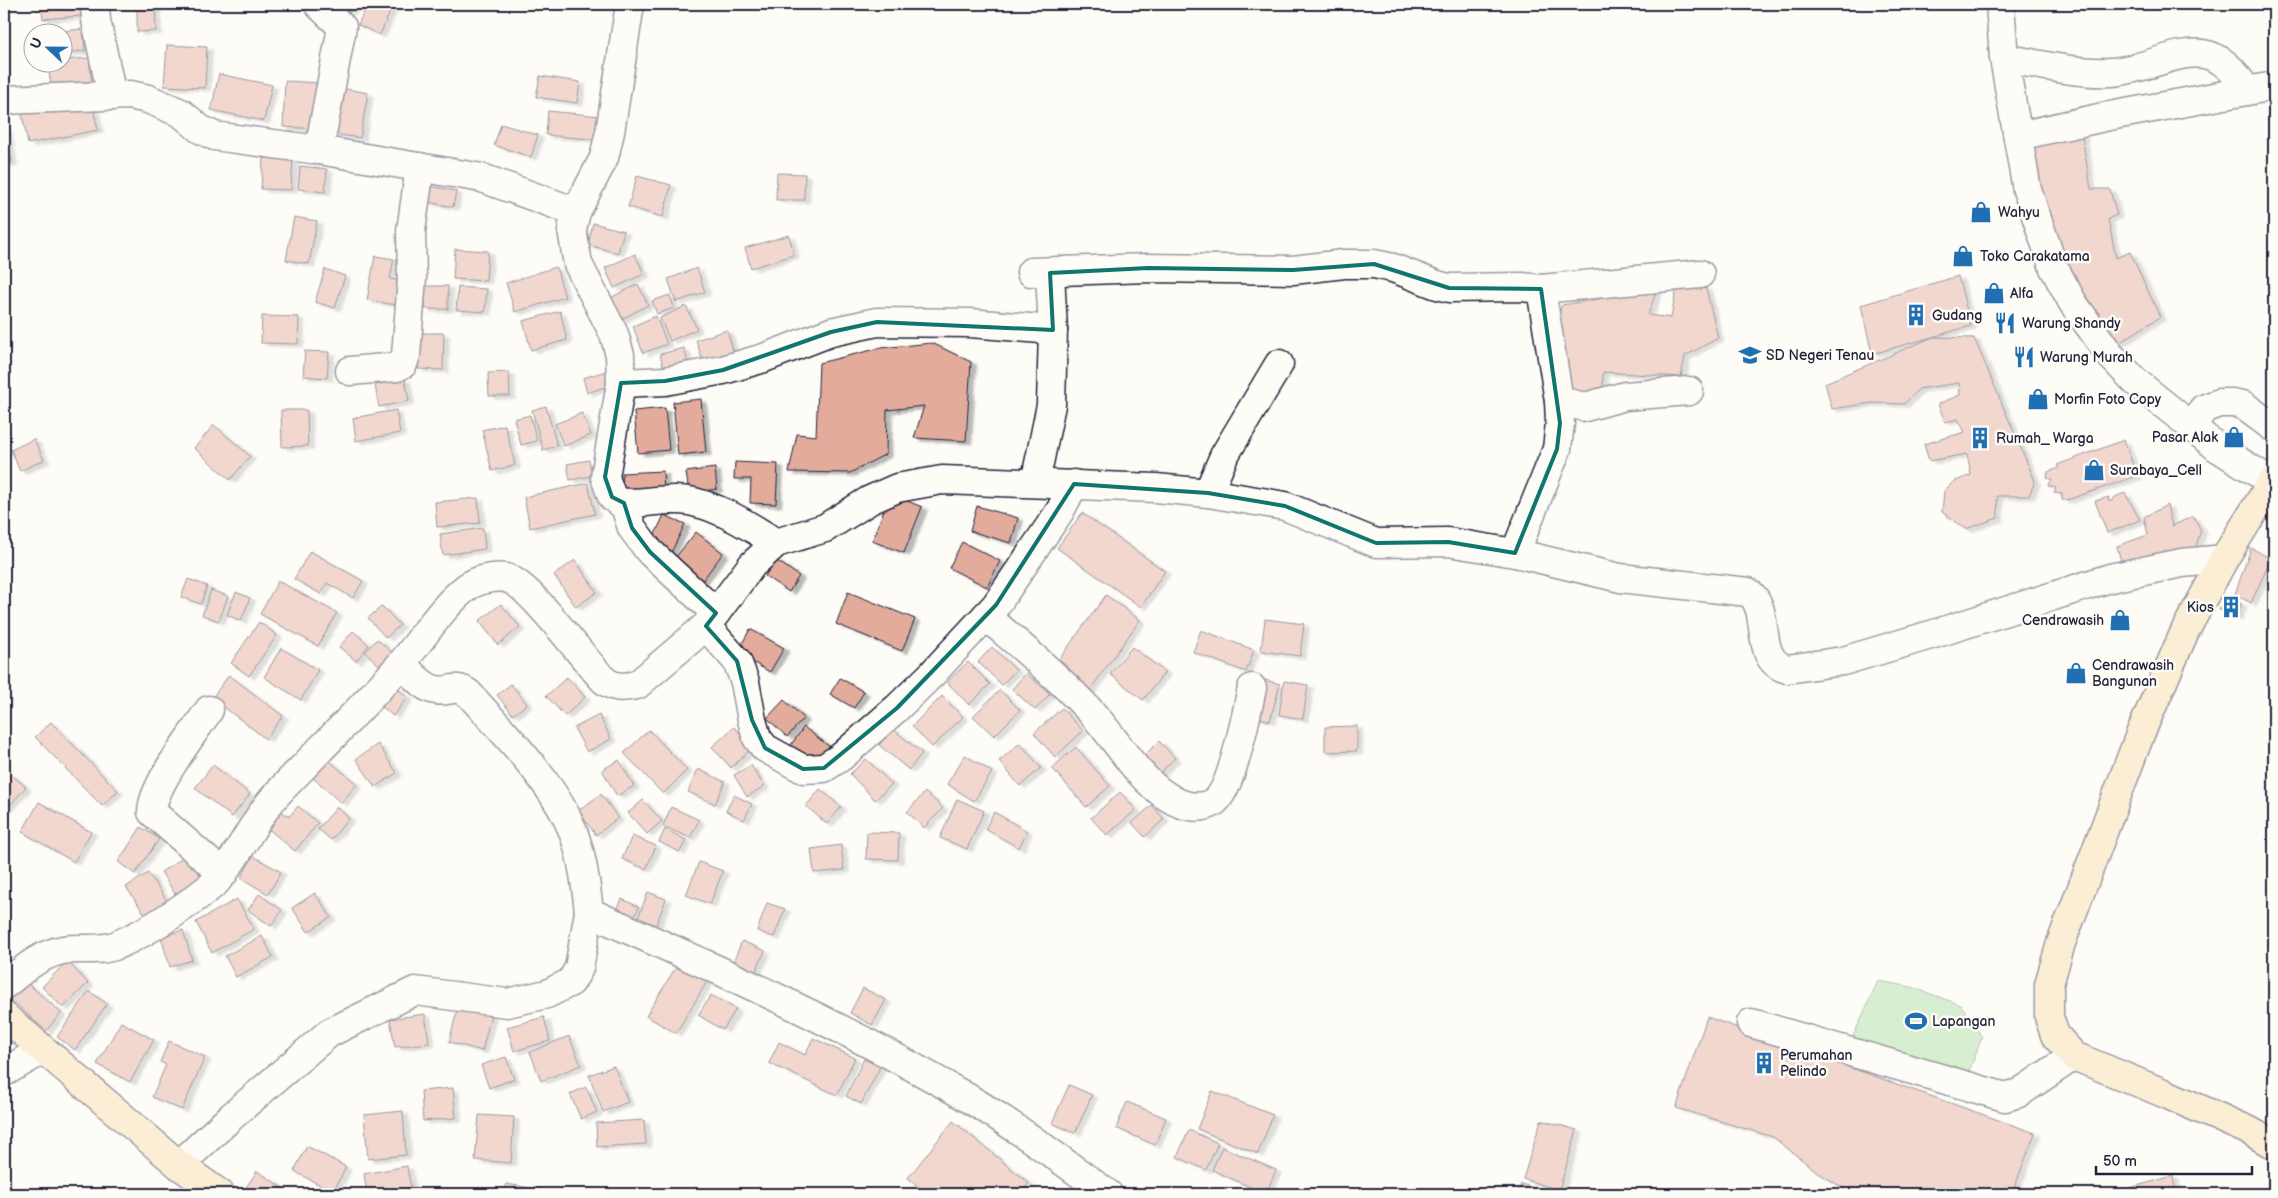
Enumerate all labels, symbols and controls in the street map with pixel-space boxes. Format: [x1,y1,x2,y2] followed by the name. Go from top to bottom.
[22,22,72,72] north arrow
[27,35,46,51] text: U
[1968,199,1994,225] shop icon: Wahyu
[1998,204,2040,221] place label: Wahyu
[1950,243,1976,269] shop icon: Toko Carakatama
[1980,248,2090,265] place label: Toko Carakatama
[1981,280,2007,306] shop icon: Alfa
[2010,285,2033,302] place label: Alfa
[1903,302,1929,328] building icon: Gudang
[1932,307,1982,324] place label: Gudang
[1992,310,2018,336] restaurant icon: Warung Shandy
[2022,315,2121,332] place label: Warung Shandy
[1737,342,1763,368] school or university icon: SD Negeri Tenau
[2011,344,2037,370] restaurant icon: Warung Murah
[1766,347,1874,364] place label: SD Negeri Tenau
[2040,349,2133,366] place label: Warung Murah
[2025,386,2051,412] shop icon: Morfin Foto Copy
[2054,391,2162,408] place label: Morfin Foto Copy
[2221,424,2247,450] shop icon: Pasar Alak
[1967,425,1993,451] building icon: Rumah_ Warga
[2152,429,2218,446] place label: Pasar Alak
[1996,430,2094,447] place label: Rumah_ Warga
[2081,457,2107,483] shop icon: Surabaya_Cell
[2110,462,2202,479] place label: Surabaya_Cell
[2218,594,2244,620] building icon: Kios
[2187,599,2214,616] place label: Kios
[2107,607,2133,633] shop icon: Cendrawasih
[2022,612,2104,629] place label: Cendrawasih
[2092,657,2174,690] place label: Cendrawasih Bangunan
[2063,660,2089,686] shop icon: Cendrawasih Bangunan
[1903,1008,1929,1034] sports icon: Lapangan
[1932,1013,1996,1030] place label: Lapangan
[1780,1047,1853,1080] place label: Perumahan Pelindo
[1751,1050,1777,1076] building icon: Perumahan Pelindo
[2096,1143,2252,1175] scale bar
[2103,1152,2137,1171] text: 50 m

